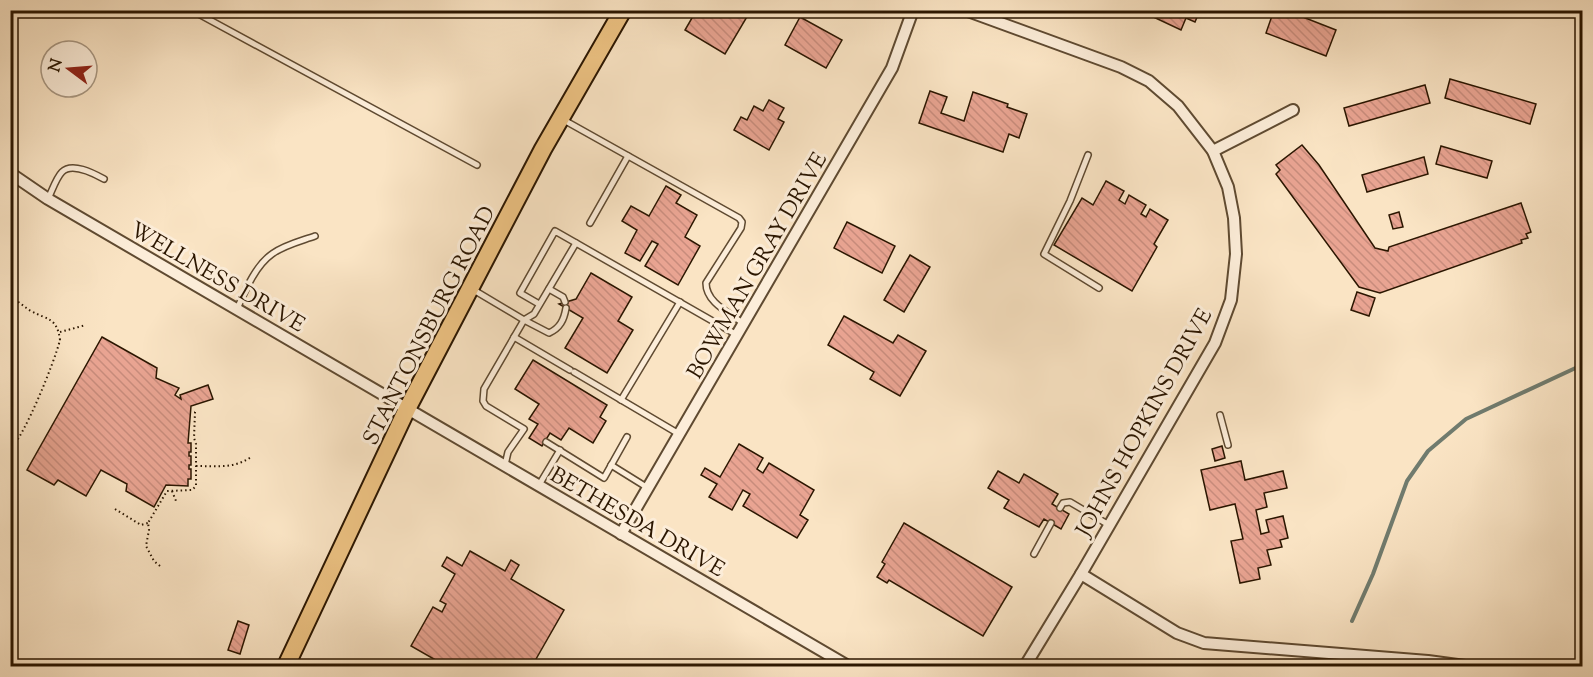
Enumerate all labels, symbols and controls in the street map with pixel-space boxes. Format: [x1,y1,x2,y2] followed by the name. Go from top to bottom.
[39,39,99,99] north arrow
[44,56,70,75] text: N
[680,147,837,386] street label: BOWMAN GRAY DRIVE
[356,201,505,451] street label: STANTONSBURG ROAD
[123,215,310,342] street label: WELLNESS DRIVE
[1069,304,1222,544] street label: JOHNS HOPKINS DRIVE
[543,461,730,587] street label: BETHESDA DRIVE

